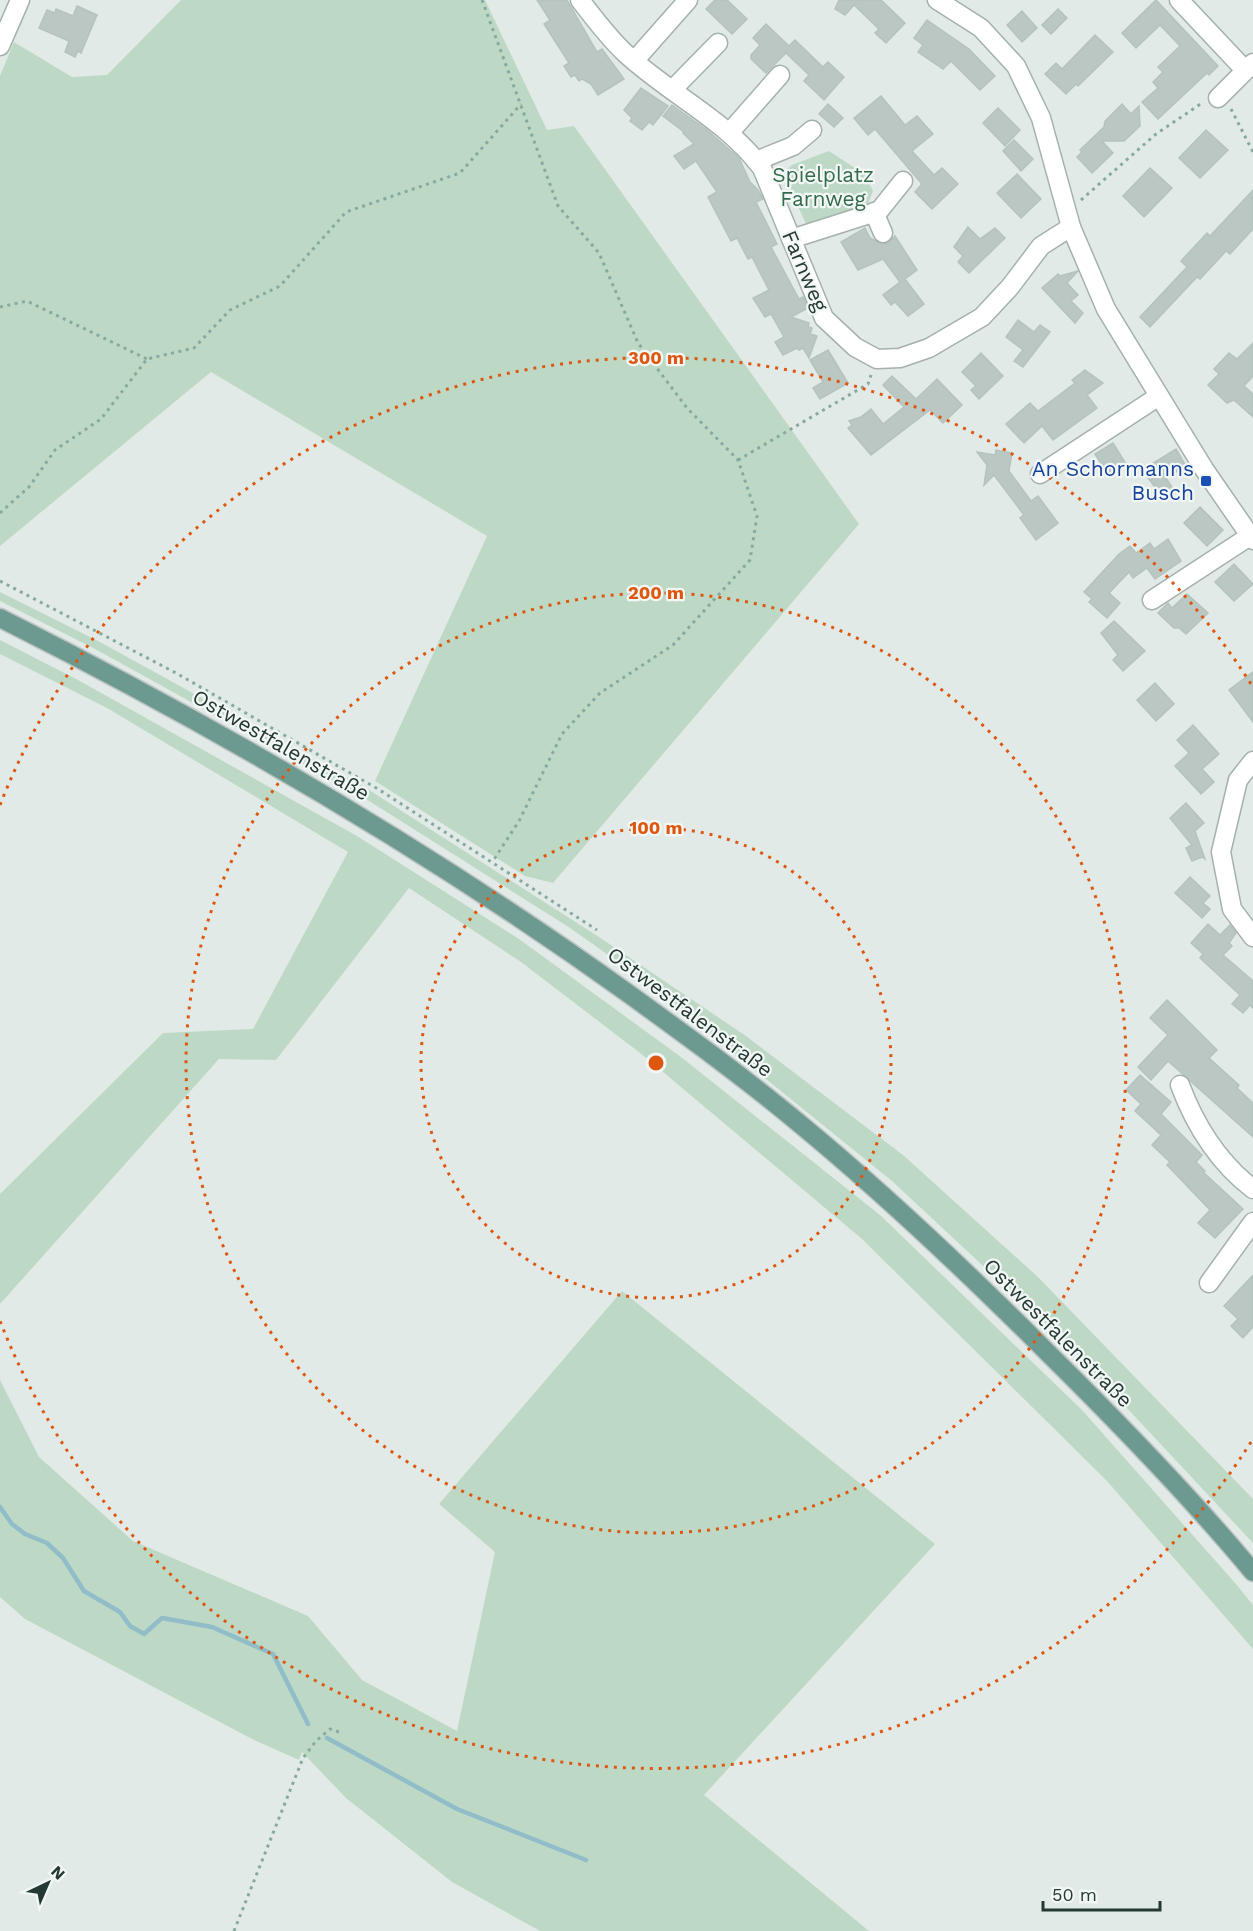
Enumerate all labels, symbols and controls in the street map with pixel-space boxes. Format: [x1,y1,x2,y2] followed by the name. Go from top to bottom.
[772,162,874,211] park label: Spielplatz Farnweg
[777,227,834,316] street label: Farnweg
[628,347,684,368] text: 300 m
[1032,456,1194,505] place label: An Schormanns Busch
[1199,474,1213,488] marker: An Schormanns Busch
[628,582,684,603] text: 200 m
[188,684,374,806] street label: Ostwestfalenstraße
[629,817,683,838] text: 100 m
[603,941,778,1082] street label: Ostwestfalenstraße
[646,1053,666,1073] centre of rings
[979,1253,1138,1412] street label: Ostwestfalenstraße
[18,1853,78,1913] north arrow
[47,1862,69,1884] text: N
[1043,1874,1160,1912] scale bar
[1052,1884,1097,1905] text: 50 m

